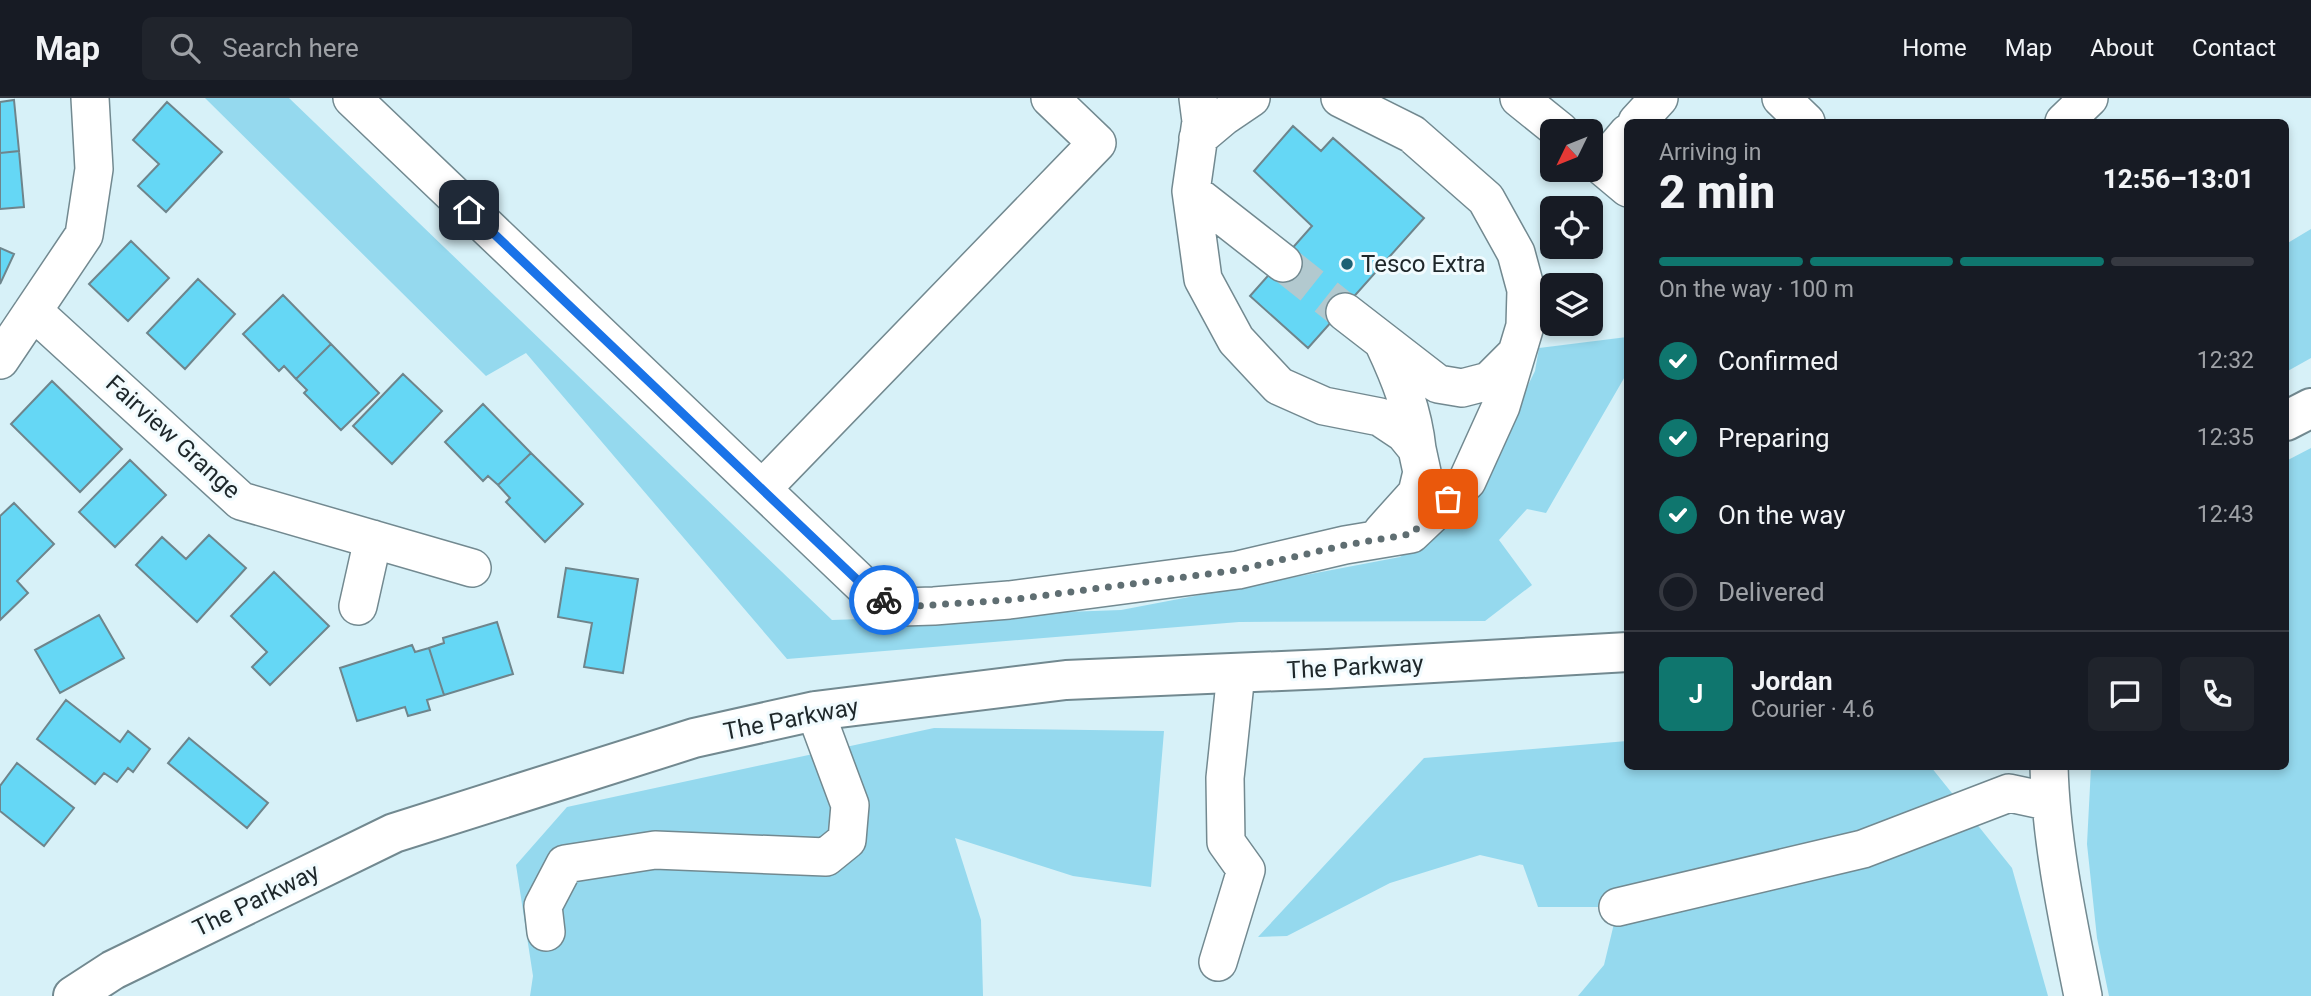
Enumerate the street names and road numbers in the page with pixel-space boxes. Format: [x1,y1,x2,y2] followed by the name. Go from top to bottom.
[100,369,246,505] street label: Fairview Grange
[1286,649,1425,685] street label: The Parkway
[721,692,861,746] street label: The Parkway
[188,857,324,943] street label: The Parkway

